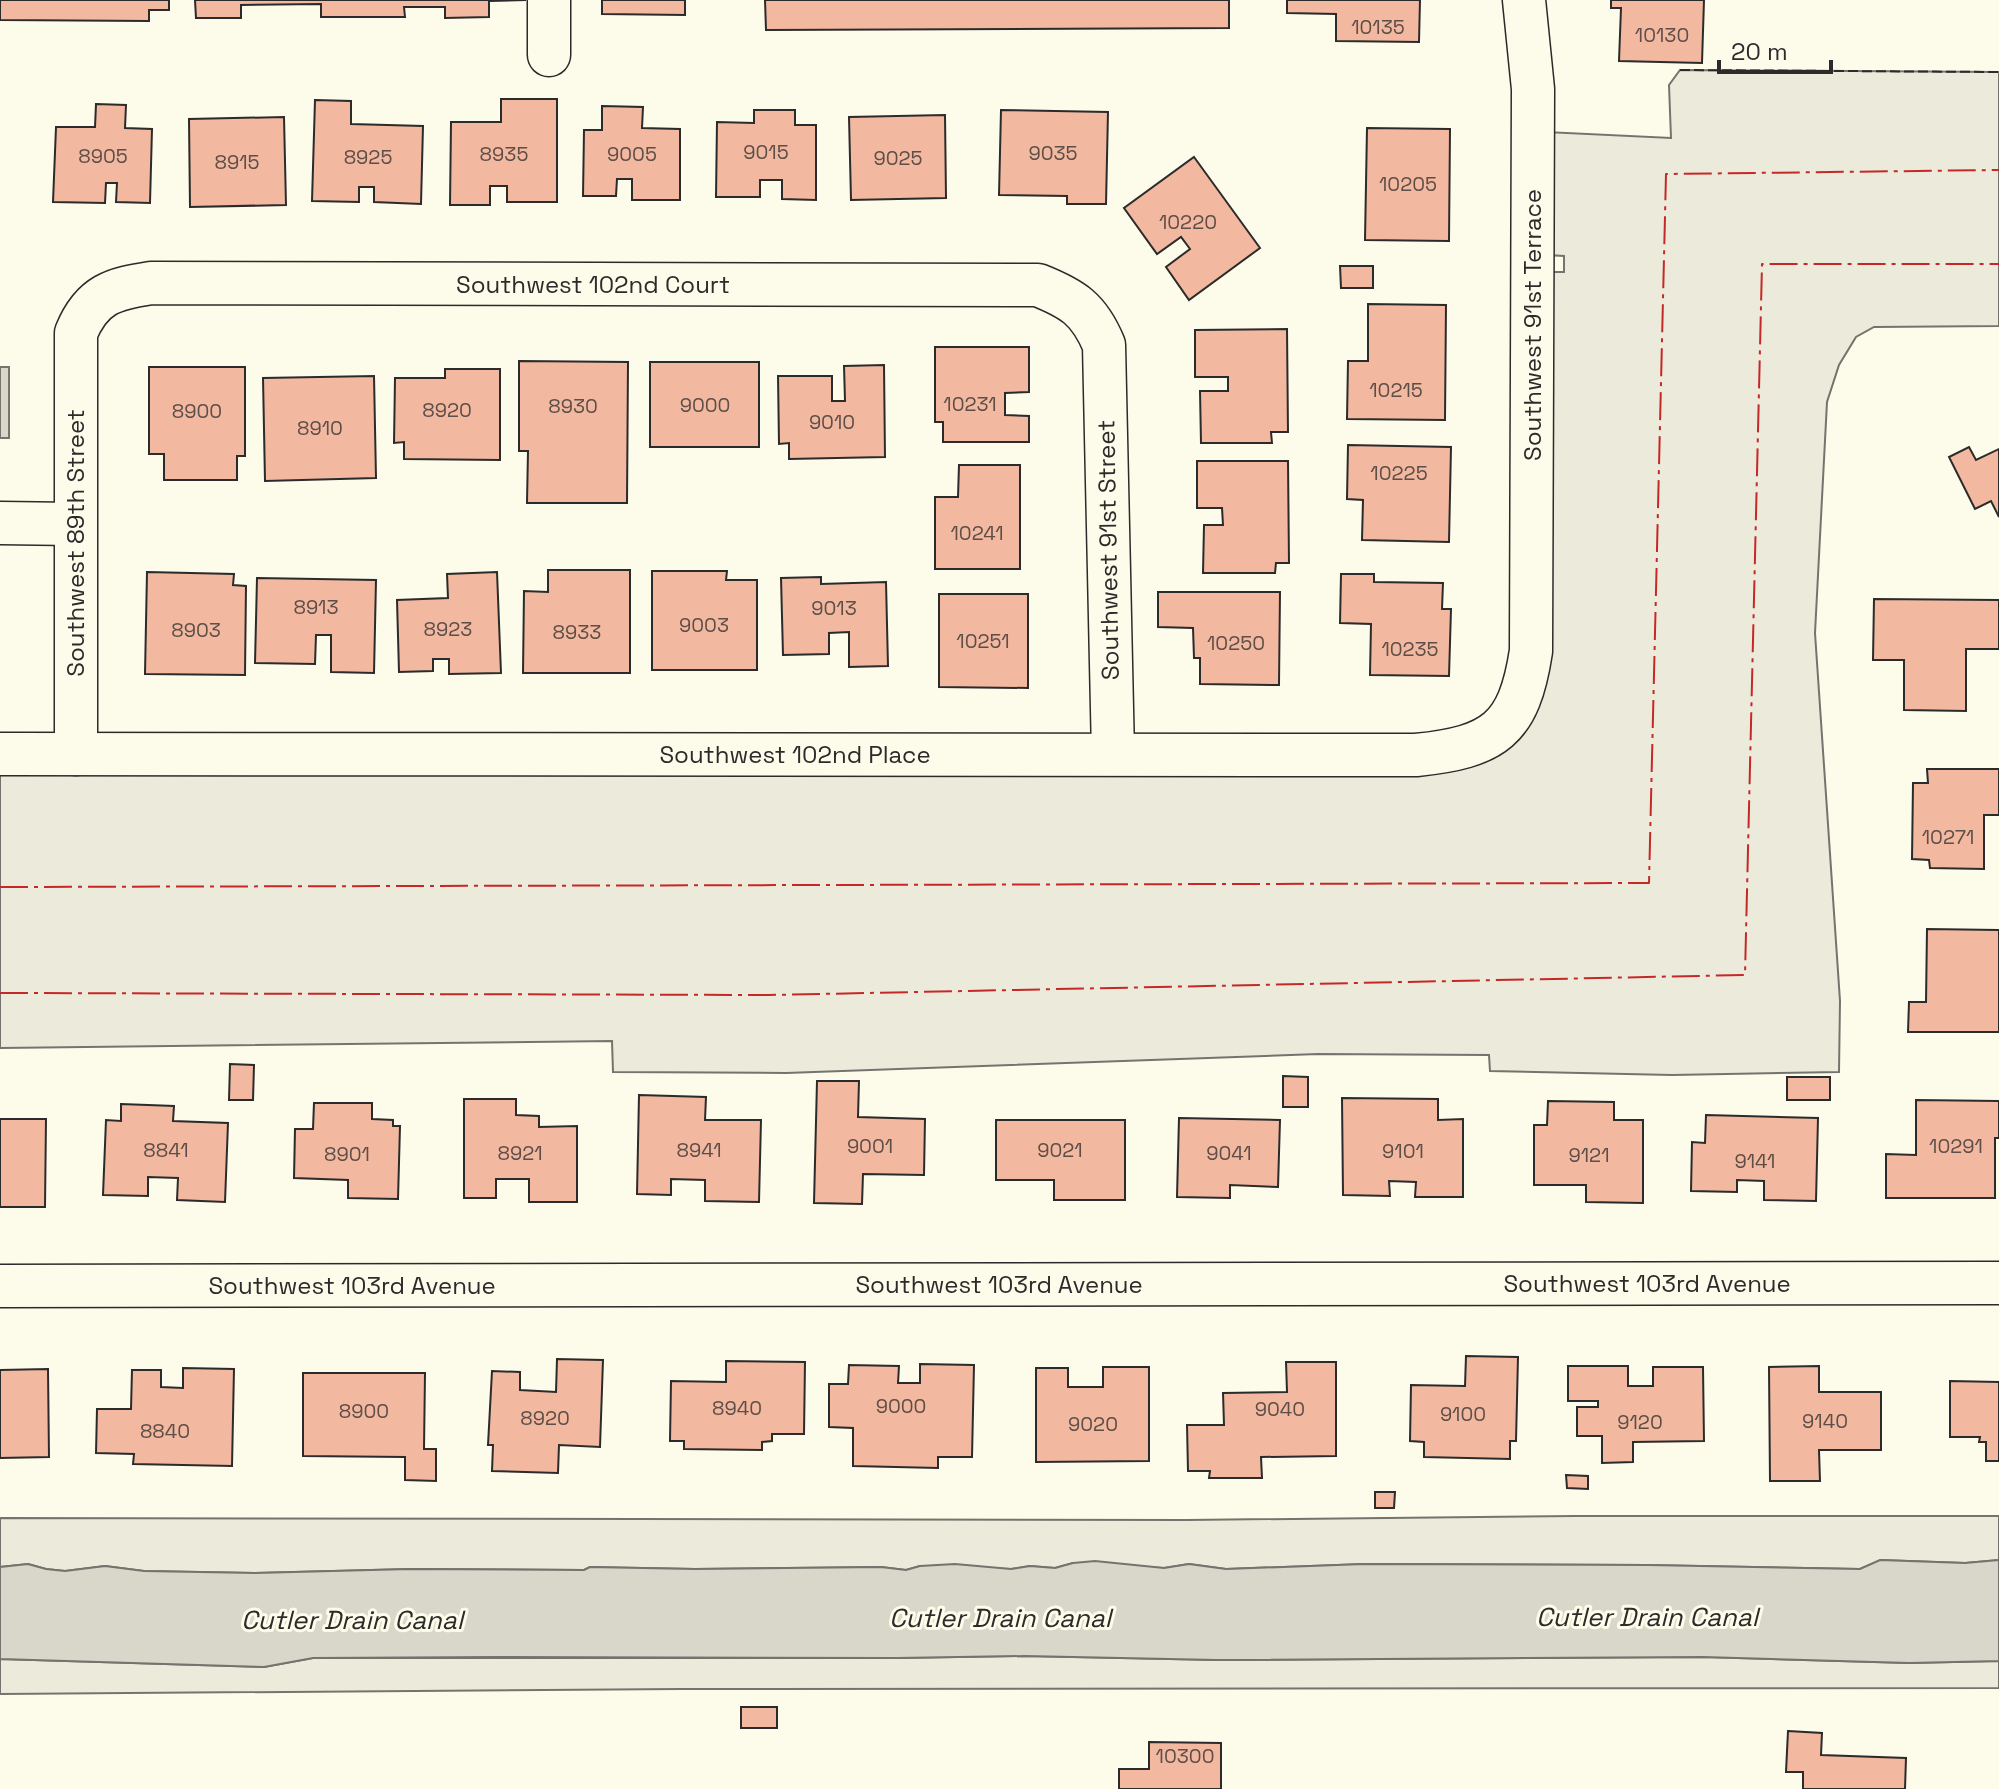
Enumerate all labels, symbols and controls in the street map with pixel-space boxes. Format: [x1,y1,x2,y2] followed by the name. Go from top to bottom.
[1351,14,1405,40] house number: 10135
[1635,22,1689,48] house number: 10130
[1719,24,1831,74] scale bar
[1731,36,1788,67] text: 20 m
[743,139,789,165] house number: 9015
[1028,140,1078,166] house number: 9035
[480,141,528,167] house number: 8935
[607,141,657,167] house number: 9005
[78,143,128,169] house number: 8905
[344,144,392,170] house number: 8925
[873,145,923,171] house number: 9025
[214,149,260,175] house number: 8915
[1379,171,1437,197] house number: 10205
[1517,189,1548,461] street label: Southwest 91st Terrace
[1159,209,1217,235] house number: 10220
[456,269,730,300] street label: Southwest 102nd Court
[1369,377,1423,403] house number: 10215
[943,391,997,417] house number: 10231
[680,392,730,418] house number: 9000
[548,393,598,419] house number: 8930
[422,397,472,423] house number: 8920
[172,398,222,424] house number: 8900
[60,409,91,677] street label: Southwest 89th Street
[809,409,855,435] house number: 9010
[297,415,343,441] house number: 8910
[1090,420,1126,680] street label: Southwest 91st Street
[1370,460,1428,486] house number: 10225
[950,520,1004,546] house number: 10241
[293,594,339,620] house number: 8913
[811,595,857,621] house number: 9013
[679,612,729,638] house number: 9003
[424,616,472,642] house number: 8923
[171,617,221,643] house number: 8903
[553,619,601,645] house number: 8933
[956,628,1010,654] house number: 10251
[1207,630,1265,656] house number: 10250
[1381,636,1439,662] house number: 10235
[659,739,931,770] street label: Southwest 102nd Place
[1922,824,1974,850] house number: 10271
[847,1133,893,1159] house number: 9001
[1929,1133,1983,1159] house number: 10291
[143,1137,189,1163] house number: 8841
[676,1137,722,1163] house number: 8941
[1037,1137,1083,1163] house number: 9021
[1382,1138,1424,1164] house number: 9101
[497,1140,543,1166] house number: 8921
[1206,1140,1252,1166] house number: 9041
[324,1141,370,1167] house number: 8901
[1568,1142,1610,1168] house number: 9121
[1735,1148,1775,1174] house number: 9141
[1503,1268,1791,1299] street label: Southwest 103rd Avenue
[855,1269,1143,1300] street label: Southwest 103rd Avenue
[208,1270,496,1301] street label: Southwest 103rd Avenue
[876,1393,926,1419] house number: 9000
[712,1395,762,1421] house number: 8940
[1255,1396,1305,1422] house number: 9040
[339,1398,389,1424] house number: 8900
[1440,1401,1486,1427] house number: 9100
[520,1405,570,1431] house number: 8920
[1802,1408,1848,1434] house number: 9140
[1617,1409,1663,1435] house number: 9120
[1068,1411,1118,1437] house number: 9020
[140,1418,190,1444] house number: 8840
[1536,1600,1761,1634] water label: Cutler Drain Canal
[889,1601,1114,1635] water label: Cutler Drain Canal
[241,1603,466,1637] water label: Cutler Drain Canal
[1156,1743,1214,1769] house number: 10300

